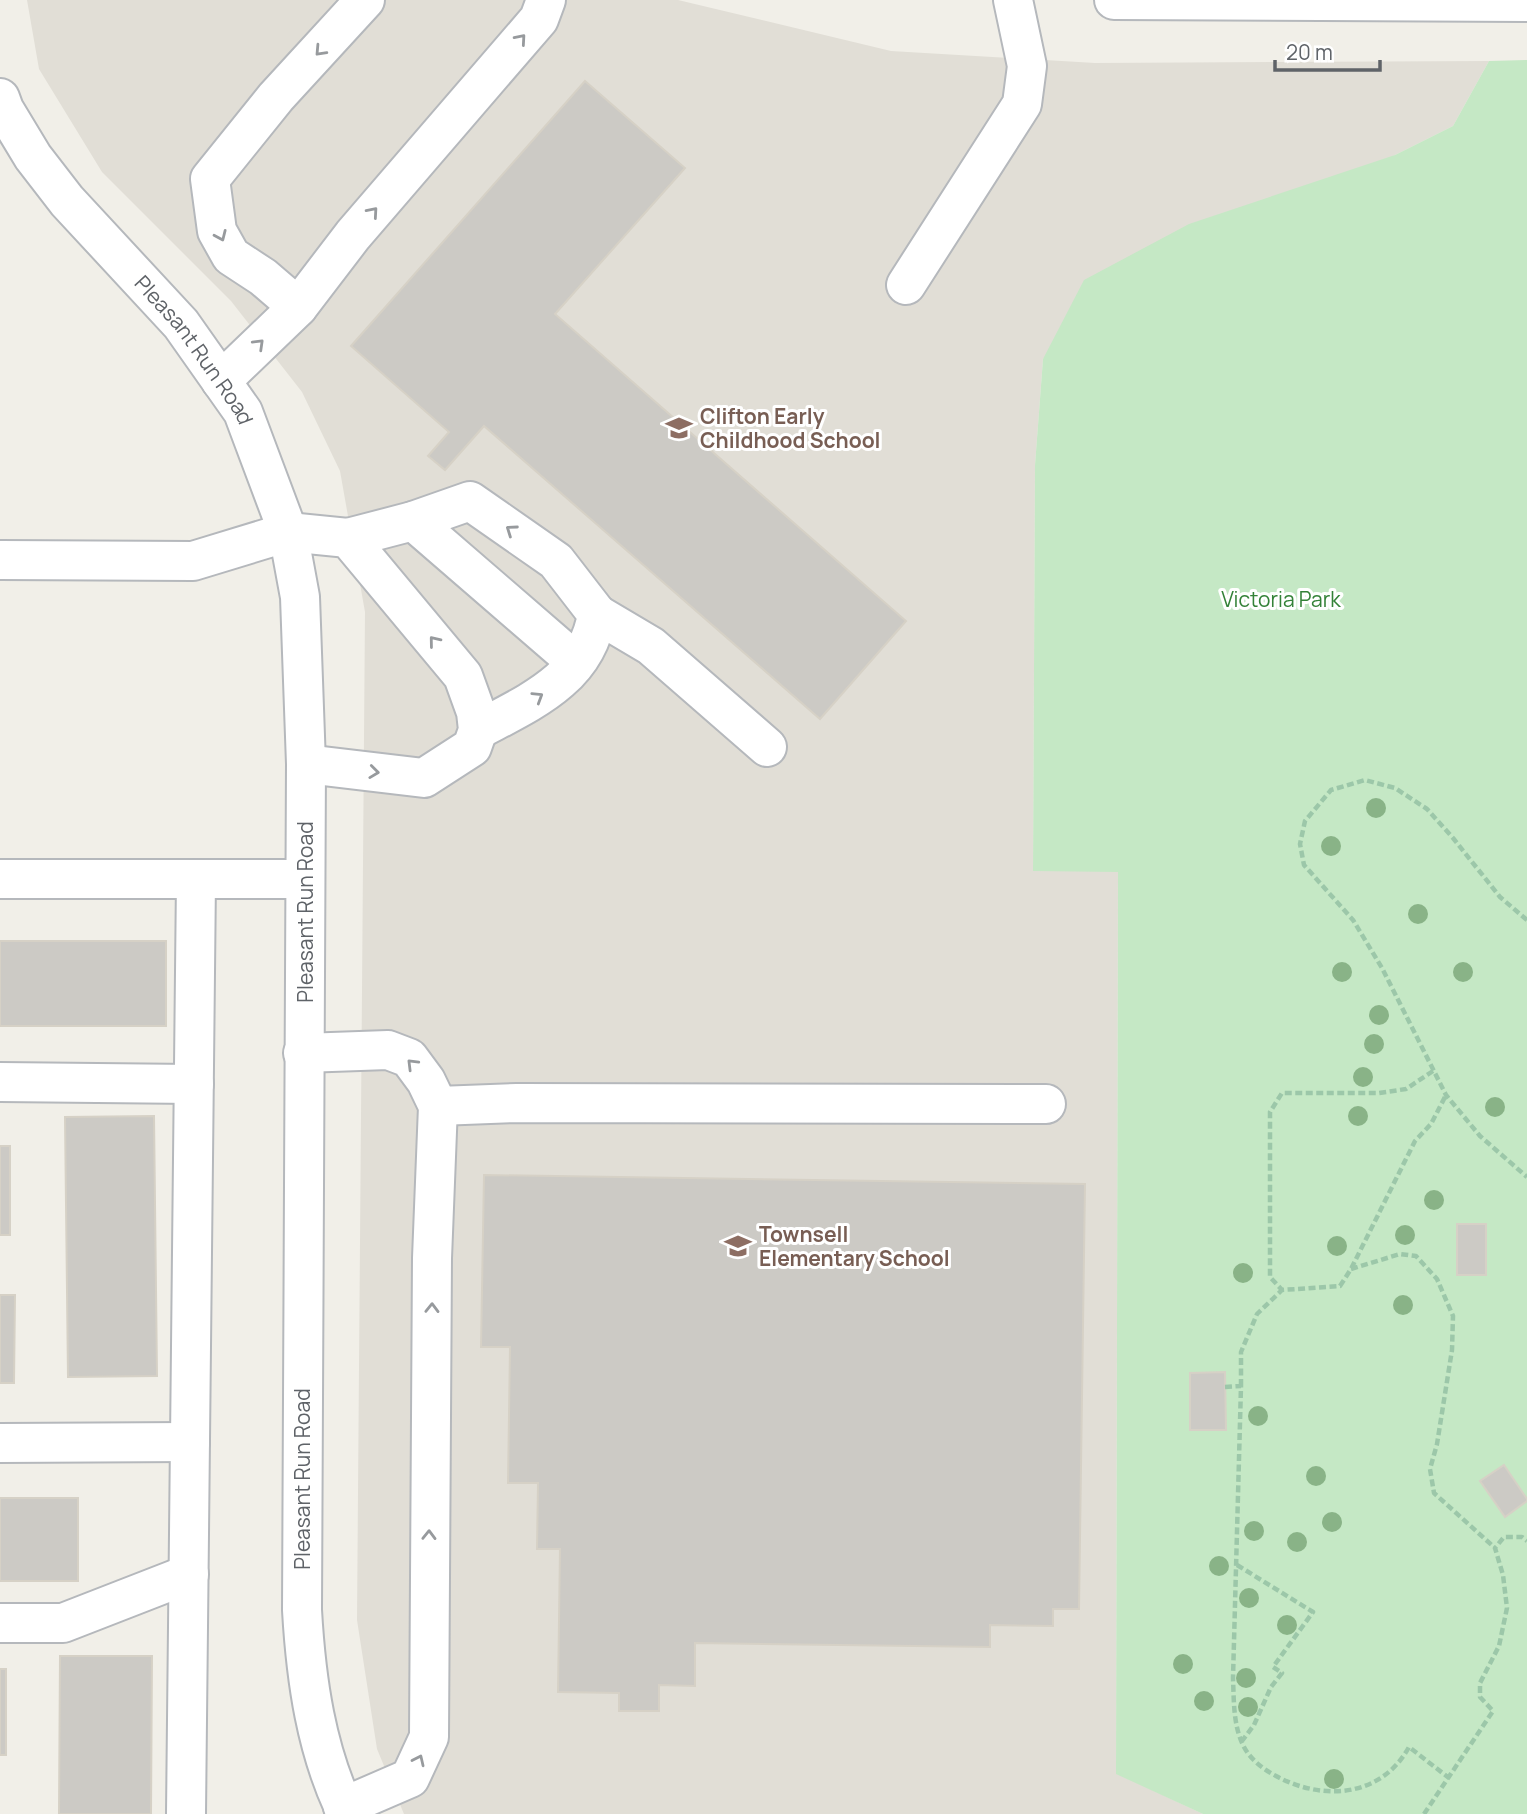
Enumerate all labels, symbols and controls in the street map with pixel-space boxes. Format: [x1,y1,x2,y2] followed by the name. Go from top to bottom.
[1275,28,1380,72] scale bar
[513,35,525,48] one-way arrow
[1286,38,1333,66] text: 20 m
[315,43,328,56] one-way arrow
[365,207,377,220] one-way arrow
[213,229,227,241] one-way arrow
[129,269,260,428] street label: Pleasant Run Road
[251,340,264,353] one-way arrow
[700,402,881,454] place label: Clifton Early Childhood School
[664,413,694,443] school or university icon: Clifton Early Childhood School
[506,526,519,538] one-way arrow
[1221,585,1341,613] park label: Victoria Park
[430,636,442,649] one-way arrow
[530,693,543,706] one-way arrow
[368,764,380,779] one-way arrow
[291,821,319,1003] street label: Pleasant Run Road
[407,1060,420,1072] one-way arrow
[759,1220,950,1272] place label: Townsell Elementary School
[723,1231,753,1261] school or university icon: Townsell Elementary School
[424,1302,440,1312] one-way arrow
[288,1388,316,1570] street label: Pleasant Run Road
[422,1529,437,1540] one-way arrow
[410,1755,424,1767] one-way arrow

